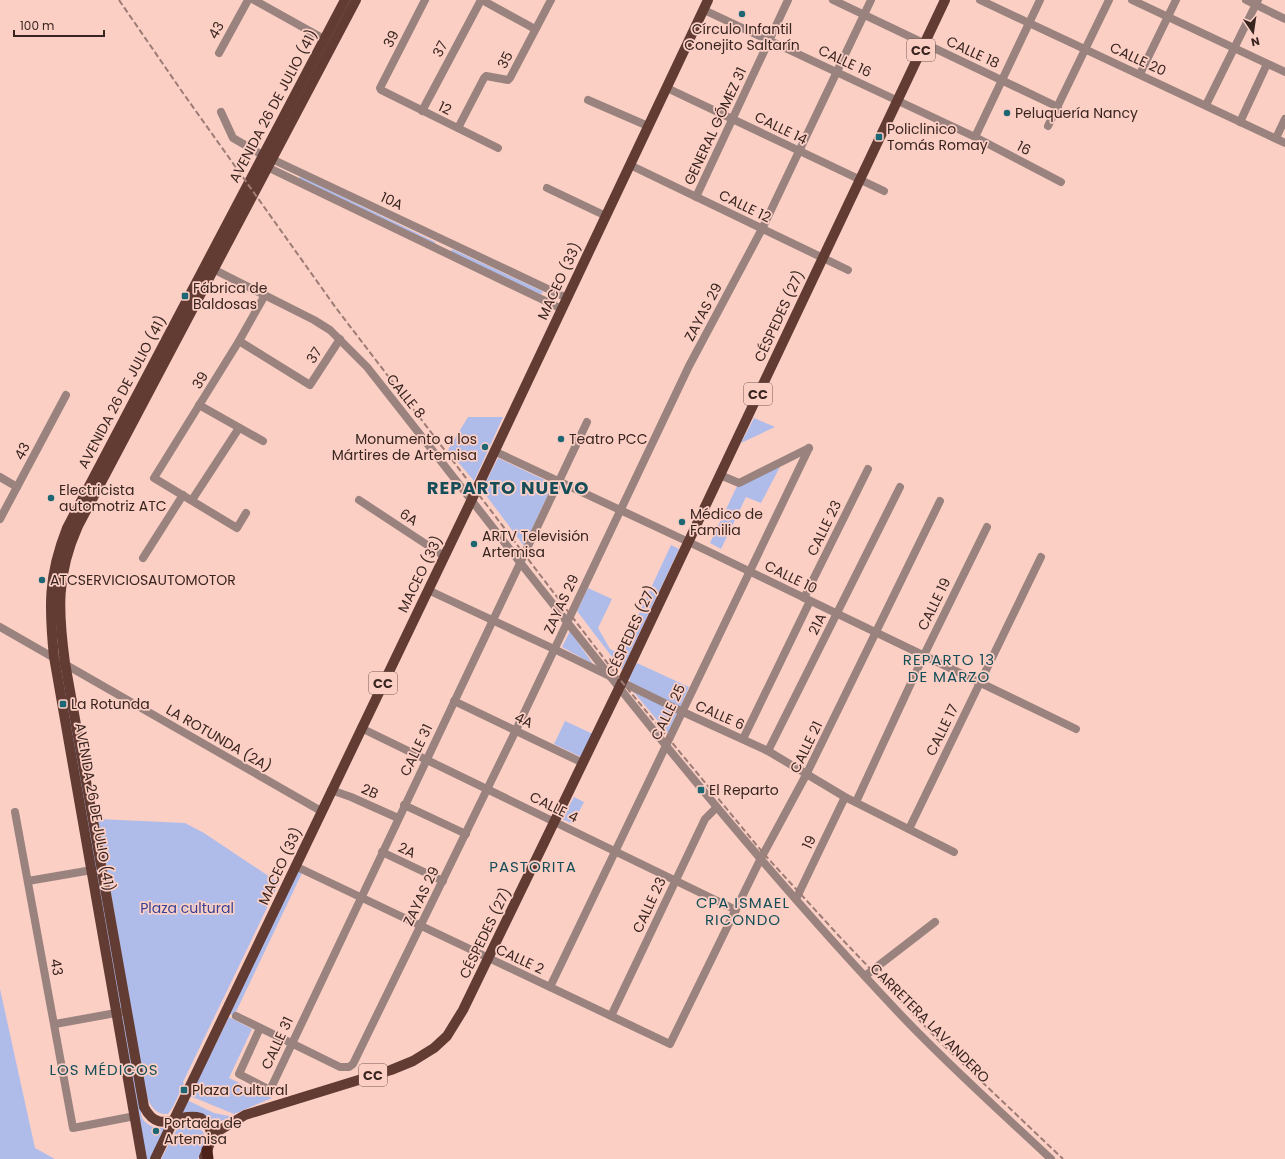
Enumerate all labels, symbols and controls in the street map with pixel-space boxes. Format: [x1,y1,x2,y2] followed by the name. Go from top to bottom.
[737,9,747,19] marker: Círculo Infantil Conejito Saltarín
[14,12,104,38] scale bar
[1233,12,1273,52] north arrow
[20,17,54,34] text: 100 m
[203,18,229,42] street label: 43
[684,19,800,55] place label: Círculo Infantil Conejito Saltarín
[224,26,322,186] street label: AVENIDA 26 DE JULIO (41)
[378,27,404,51] street label: 39
[943,31,1003,73] street label: CALLE 18
[1249,33,1261,50] text: N
[427,37,453,61] street label: 37
[1107,37,1169,81] street label: CALLE 20
[907,39,935,61] road number: CC
[815,40,875,82] street label: CALLE 16
[492,48,518,72] street label: 35
[679,64,751,188] street label: GENERAL GÓMEZ 31
[435,96,455,120] street label: 12
[1015,103,1138,123] place label: Peluquería Nancy
[751,107,811,149] street label: CALLE 14
[1002,108,1012,118] marker: Peluquería Nancy
[887,119,988,155] place label: Policlinico Tomás Romay
[874,132,884,142] marker: Policlinico Tomás Romay
[1013,136,1035,160] street label: 16
[716,185,774,227] street label: CALLE 12
[377,187,407,215] street label: 10A
[532,239,586,323] street label: MACEO (33)
[749,267,809,365] street label: CÉSPEDES (27)
[193,278,268,314] place label: Fábrica de Baldosas
[679,279,727,345] street label: ZAYAS 29
[180,291,190,301] marker: Fábrica de Baldosas
[73,312,171,472] street label: AVENIDA 26 DE JULIO (41)
[301,343,327,367] street label: 37
[187,367,213,393] street label: 39
[382,369,430,423] street label: CALLE 8
[744,383,772,405] road number: CC
[332,429,477,465] place label: Monumento a los Mártires de Artemisa
[569,429,647,449] place label: Teatro PCC
[556,434,566,444] marker: Teatro PCC
[9,439,35,463] street label: 43
[480,442,490,452] marker: Monumento a los Mártires de Artemisa
[427,475,589,500] district label: REPARTO NUEVO
[59,480,167,516] place label: Electricista automotriz ATC
[46,493,56,503] marker: Electricista automotriz ATC
[802,497,846,559] street label: CALLE 23
[396,504,422,530] street label: 6A
[690,504,763,540] place label: Médico de Familia
[677,517,687,527] marker: Médico de Familia
[482,526,589,562] place label: ARTV Televisión Artemisa
[393,532,447,616] street label: MACEO (33)
[469,539,479,549] marker: ARTV Televisión Artemisa
[761,556,821,598] street label: CALLE 10
[50,570,236,590] place label: ATCSERVICIOSAUTOMOTOR
[539,571,583,637] street label: ZAYAS 29
[913,574,955,634] street label: CALLE 19
[37,575,47,585] marker: ATCSERVICIOSAUTOMOTOR
[601,582,661,680] street label: CÉSPEDES (27)
[803,610,831,638] street label: 21A
[903,649,995,687] district label: REPARTO 13 DE MARZO
[369,672,397,694] road number: CC
[646,681,690,743] street label: CALLE 25
[71,694,150,714] place label: La Rotunda
[692,695,748,735] street label: CALLE 6
[58,699,68,709] marker: La Rotunda
[163,700,275,776] street label: LA ROTUNDA (2A)
[921,700,963,759] street label: CALLE 17
[511,707,537,733] street label: 4A
[785,718,827,776] street label: CALLE 21
[395,720,437,780] street label: CALLE 31
[70,721,120,893] street label: AVENIDA 26 DE JULIO (41)
[358,778,382,804] street label: 2B
[709,780,779,800] place label: El Reparto
[696,785,706,795] marker: El Reparto
[526,787,582,827] street label: CALLE 4
[253,824,307,908] street label: MACEO (33)
[797,832,821,852] street label: 19
[395,837,419,863] street label: 2A
[489,856,577,877] district label: PASTORITA
[398,863,444,929] street label: ZAYAS 29
[627,874,671,936] street label: CALLE 23
[454,884,516,982] street label: CÉSPEDES (27)
[696,892,790,930] district label: CPA ISMAEL RICONDO
[140,898,234,918] park label: Plaza cultural
[493,939,547,979] street label: CALLE 2
[46,957,68,977] street label: 43
[866,959,994,1087] street label: CARRETERA LAVANDERO
[256,1013,298,1073] street label: CALLE 31
[49,1059,159,1080] district label: LOS MÉDICOS
[359,1064,387,1086] road number: CC
[192,1080,288,1100] place label: Plaza Cultural
[179,1085,189,1095] marker: Plaza Cultural
[164,1113,242,1149] place label: Portada de Artemisa
[151,1126,161,1136] marker: Portada de Artemisa

